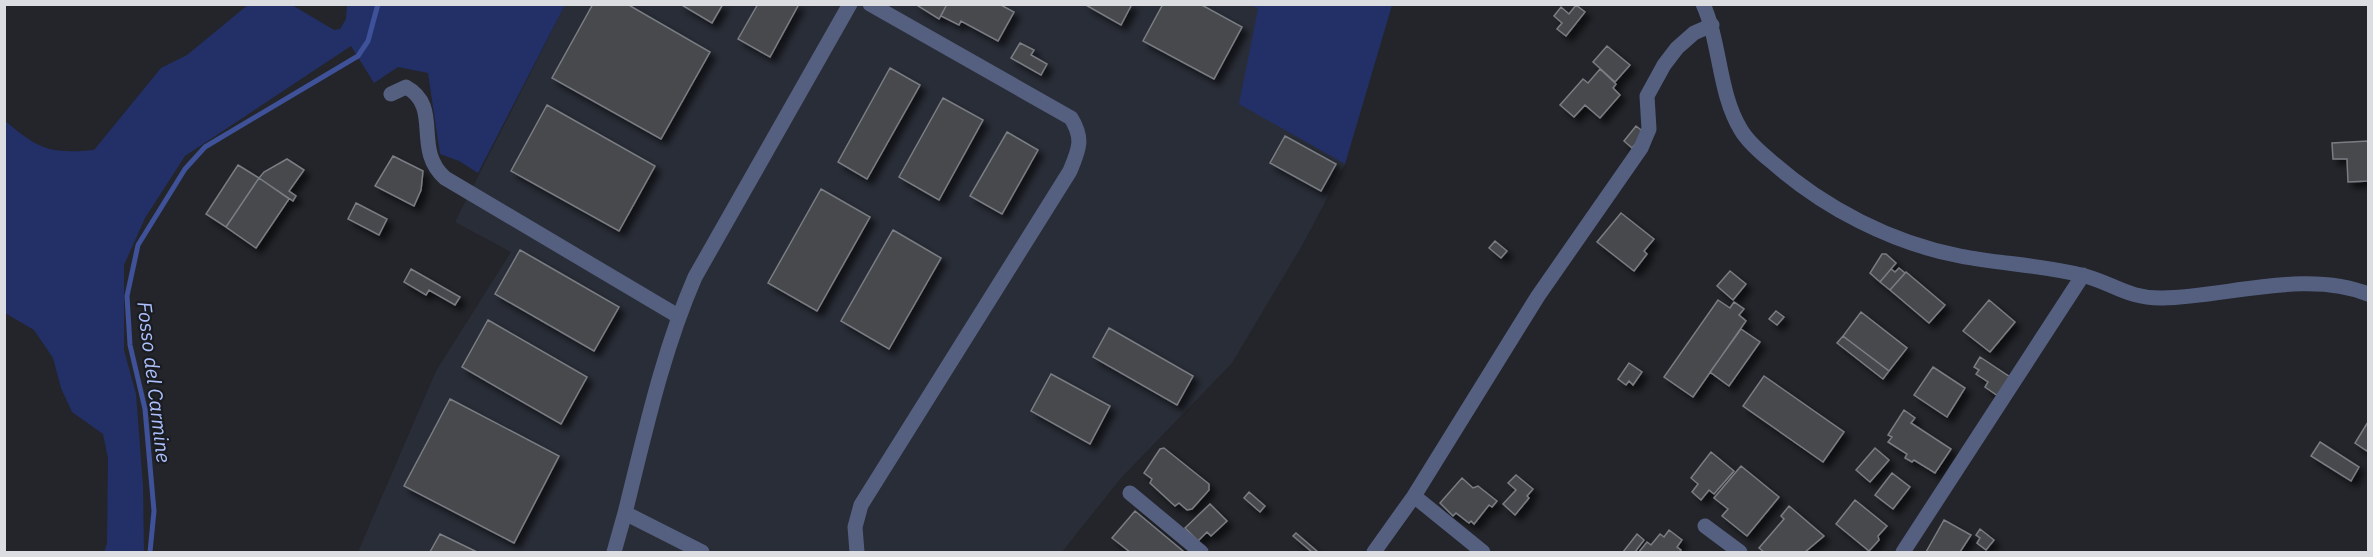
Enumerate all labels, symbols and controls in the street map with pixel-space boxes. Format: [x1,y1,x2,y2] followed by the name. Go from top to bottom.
[131,300,178,464] water label: Fosso del Carmine

